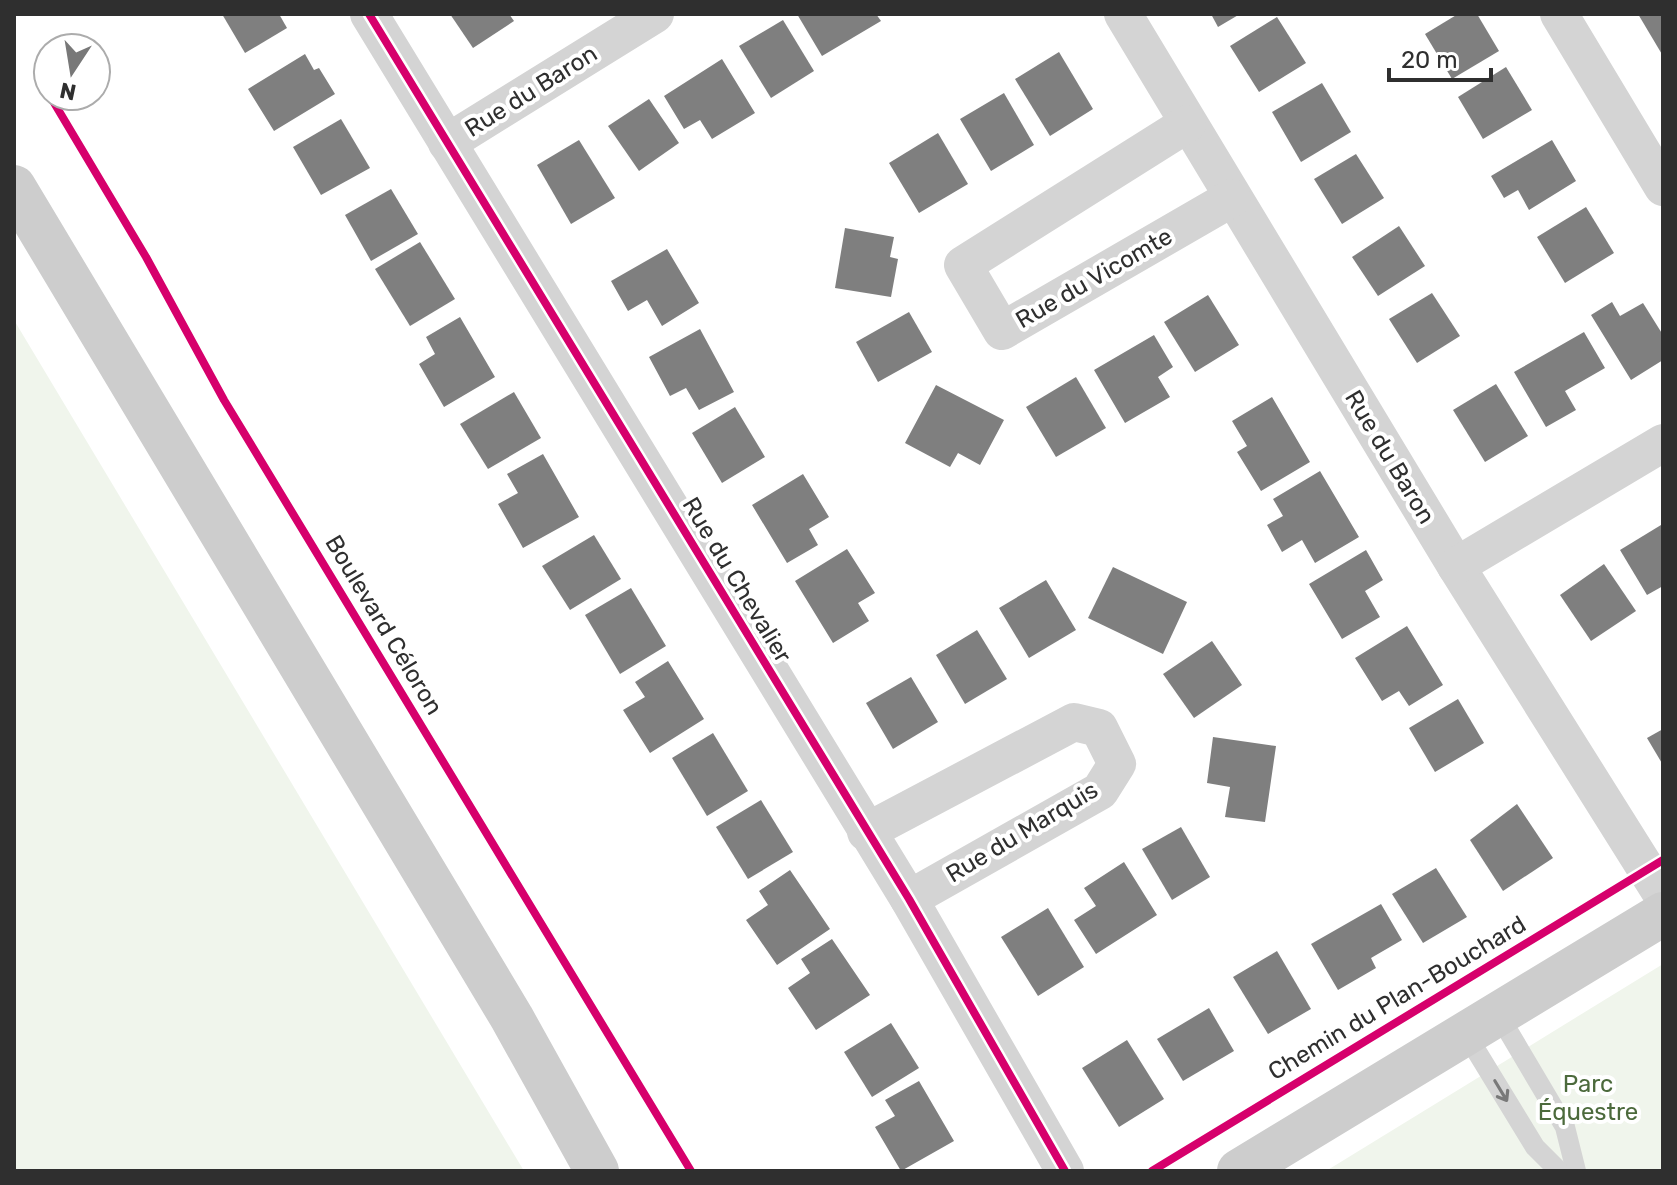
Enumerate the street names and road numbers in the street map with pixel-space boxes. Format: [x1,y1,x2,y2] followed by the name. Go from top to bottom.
[460,39,602,143] street label: Rue du Baron
[1011,222,1177,334] street label: Rue du Vicomte
[1339,385,1441,529] street label: Rue du Baron
[677,492,797,668] street label: Rue du Chevalier
[319,530,449,720] street label: Boulevard Céloron
[941,776,1103,888] street label: Rue du Marquis
[1263,910,1531,1086] street label: Chemin du Plan-Bouchard

